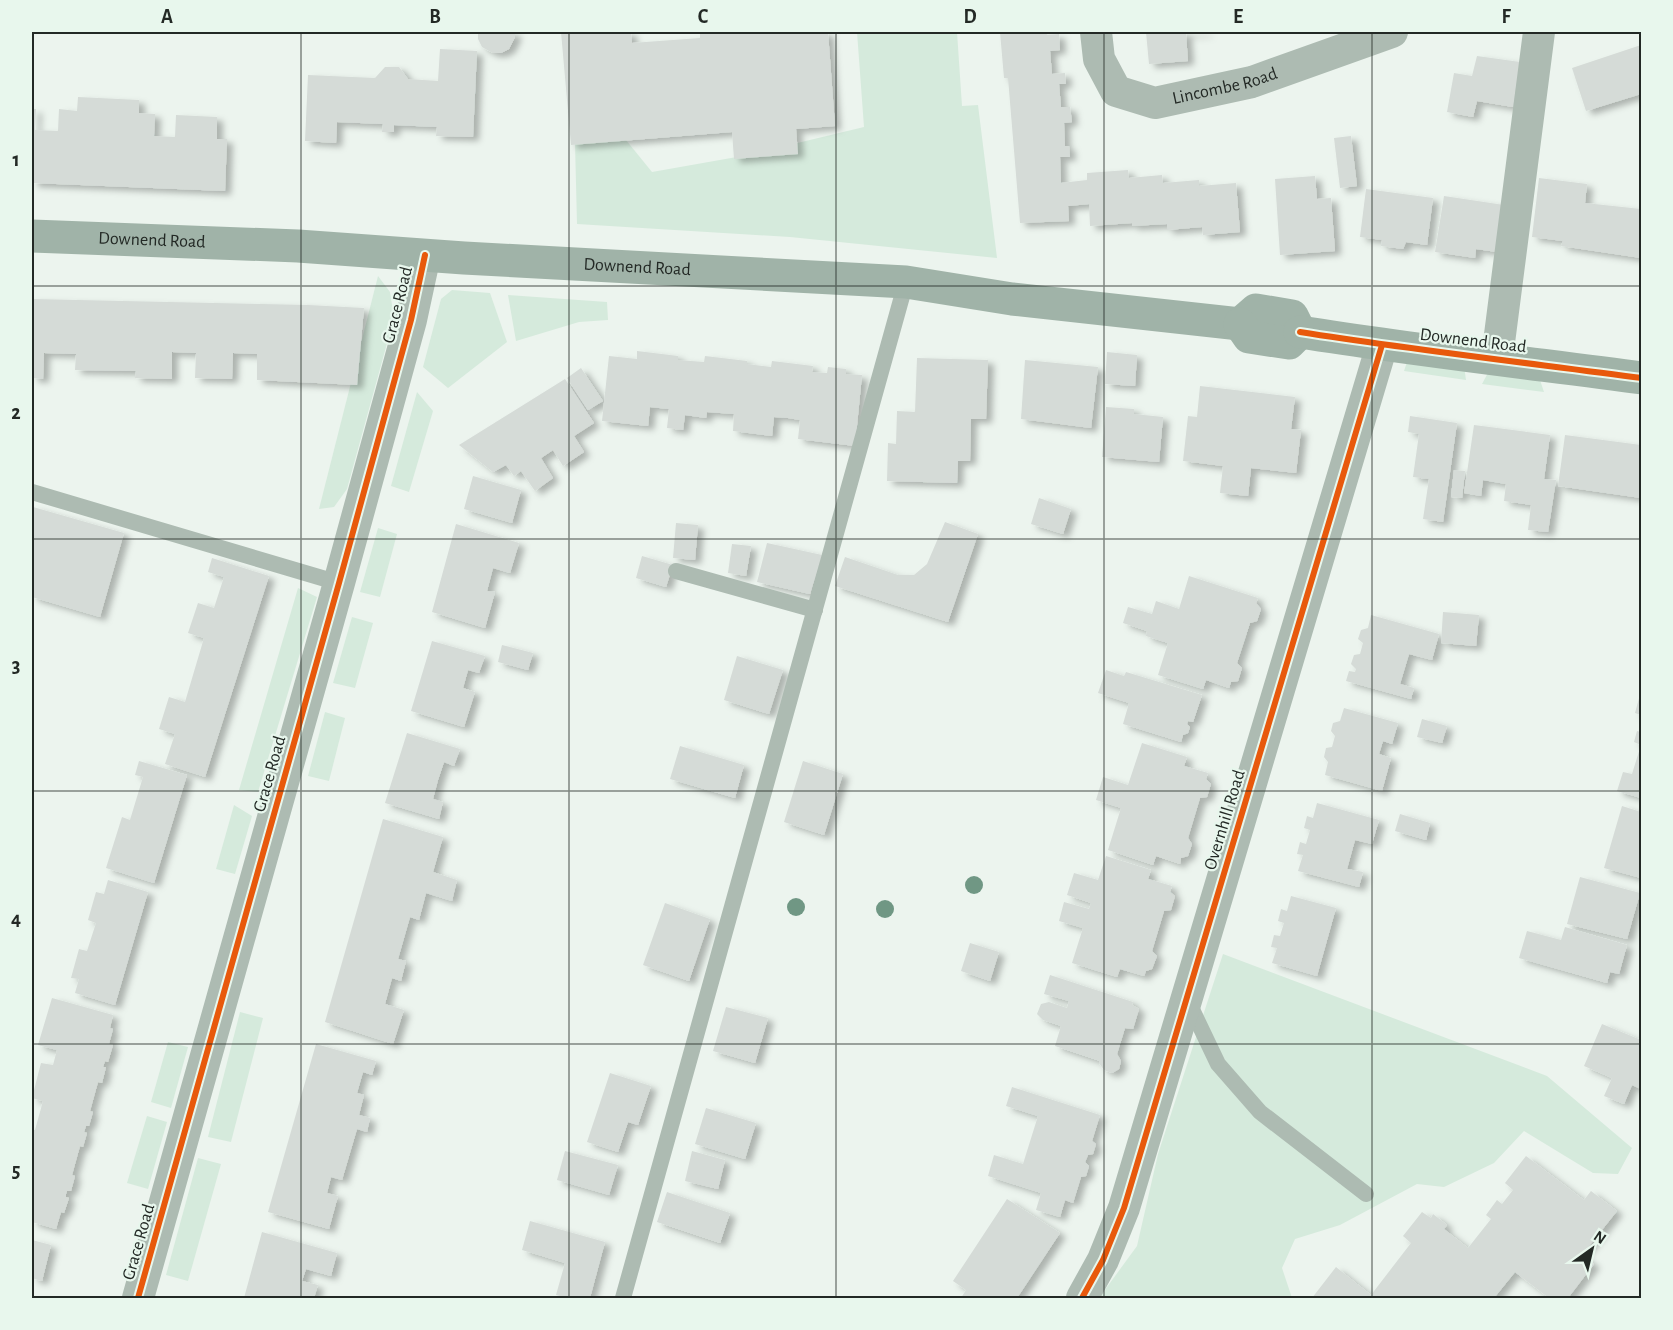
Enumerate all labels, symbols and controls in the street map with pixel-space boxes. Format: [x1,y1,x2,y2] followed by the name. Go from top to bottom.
[161,7,173,27] text: A
[429,7,441,27] text: B
[698,7,709,27] text: C
[963,7,977,27] text: D
[1233,7,1243,27] text: E
[1501,7,1511,27] text: F
[1171,65,1280,108] street label: Lincombe Road
[12,150,20,170] text: 1
[98,229,206,252] street label: Downend Road
[583,256,691,279] street label: Downend Road
[380,265,416,345] street label: Grace Road
[1419,326,1527,356] street label: Downend Road
[11,403,21,423] text: 2
[12,656,20,676] text: 3
[251,734,289,814] street label: Grace Road
[1201,768,1249,872] street label: Overnhill Road
[11,909,21,929] text: 4
[12,1161,20,1181] text: 5
[120,1202,158,1282] street label: Grace Road
[1562,1219,1622,1279] north arrow
[1591,1228,1609,1247] text: N

